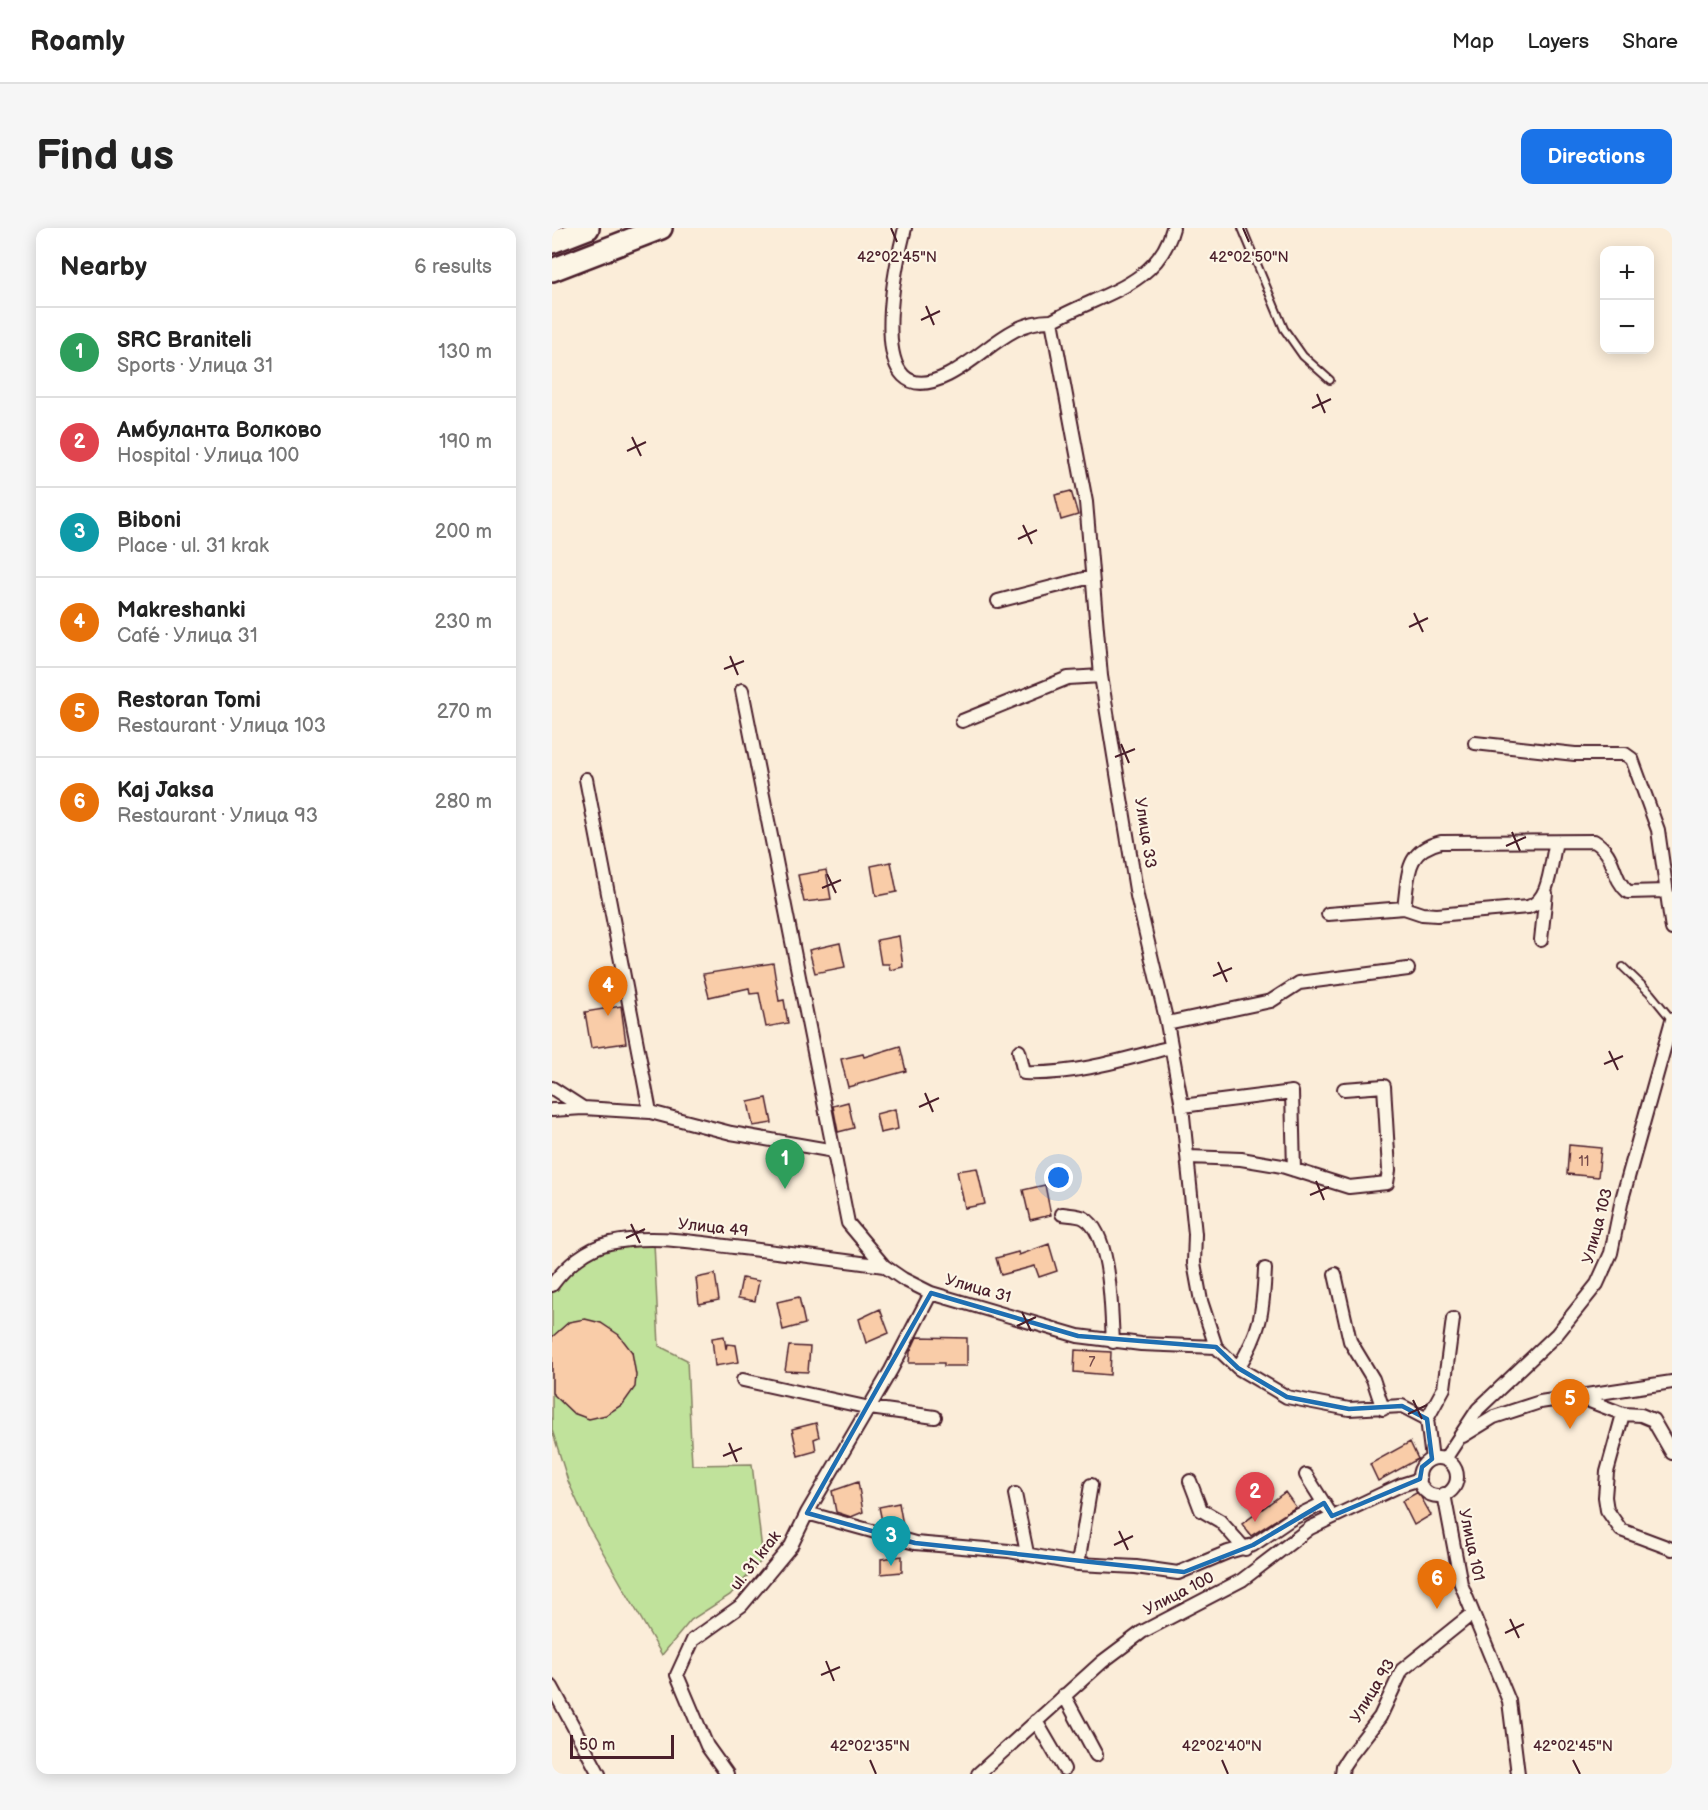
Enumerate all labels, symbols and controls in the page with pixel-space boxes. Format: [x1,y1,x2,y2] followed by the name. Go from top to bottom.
[30,25,125,58] text: Roamly
[1452,29,1494,54] text: Map
[1527,29,1589,54] text: Layers
[1622,29,1678,54] text: Share
[1521,129,1672,184] button: Directions
[36,131,174,182] text: Find us
[1600,246,1654,354] map controls
[1600,246,1654,300] button: +
[857,248,937,267] text: 42°02'45"N
[1209,248,1289,267] text: 42°02'50"N
[60,252,147,283] text: Nearby
[414,255,492,279] text: 6 results
[1600,300,1654,354] button: −
[117,327,252,354] text: SRC Braniteli
[75,340,84,364] text: 1
[438,340,492,364] text: 130 m
[117,354,273,378] text: Sports · Улица 31
[117,417,322,444] text: Амбуланта Волково
[74,430,85,454] text: 2
[439,430,492,454] text: 190 m
[117,444,299,468] text: Hospital · Улица 100
[117,507,181,534] text: Biboni
[74,520,85,544] text: 3
[435,520,492,544] text: 200 m
[117,534,269,558] text: Place · ul. 31 krak
[117,597,246,624] text: Makreshanki
[74,610,85,634] text: 4
[435,610,492,634] text: 230 m
[117,624,258,648] text: Café · Улица 31
[117,687,261,714] text: Restoran Tomi
[74,700,85,724] text: 5
[437,700,492,724] text: 270 m
[117,714,326,738] text: Restaurant · Улица 103
[117,777,214,804] text: Kaj Jaksa
[73,790,86,814] text: 6
[435,790,492,814] text: 280 m
[1130,796,1160,870] street label: Улица 33
[117,804,318,828] text: Restaurant · Улица 93
[588,966,628,1016] pin: 4
[766,1140,804,1189] pin: 1
[1579,1153,1589,1170] house number: 11
[1044,1163,1073,1192] your location
[1579,1186,1617,1266] street label: Улица 103
[677,1215,749,1241] street label: Улица 49
[943,1271,1013,1307] street label: Улица 31
[1089,1354,1096,1371] house number: 7
[1550,1380,1590,1429] pin: 5
[1236,1472,1274,1522] pin: 2
[1454,1507,1488,1583] street label: Улица 101
[872,1516,910,1566] pin: 3
[727,1527,785,1595] street label: ul. 31 krak
[1418,1560,1456,1609] pin: 6
[1141,1568,1217,1620] street label: Улица 100
[1347,1656,1399,1726] street label: Улица 93
[570,1732,674,1760] scale bar
[579,1736,615,1755] text: 50 m
[830,1737,910,1756] text: 42°02'35"N
[1182,1737,1262,1756] text: 42°02'40"N
[1533,1737,1613,1756] text: 42°02'45"N

